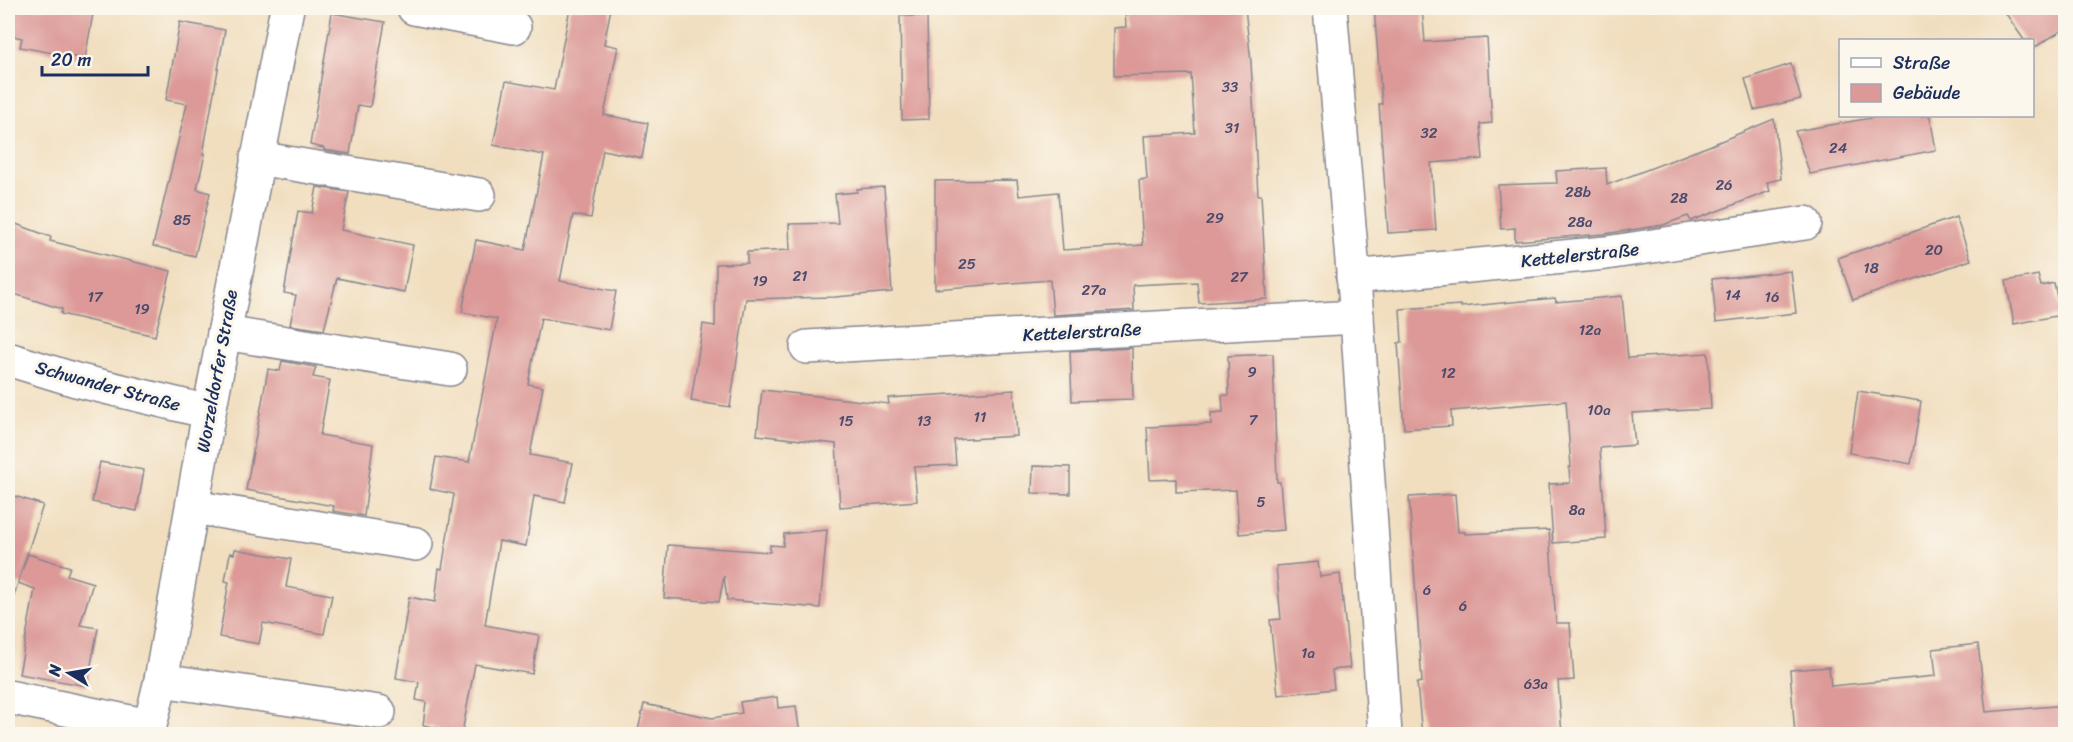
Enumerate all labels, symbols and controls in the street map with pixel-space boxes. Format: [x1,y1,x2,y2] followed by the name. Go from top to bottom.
[42,39,148,77] scale bar
[1839,39,2034,117] legend
[51,44,91,76] text: 20 m
[1893,47,1950,79] text: Straße
[1222,74,1238,100] house number: 33
[1893,77,1961,109] text: Gebäude
[1225,115,1239,141] house number: 31
[1421,120,1438,146] house number: 32
[1829,135,1847,161] house number: 24
[1715,172,1733,198] house number: 26
[1565,179,1591,205] house number: 28b
[1670,185,1688,211] house number: 28
[1206,205,1224,231] house number: 29
[173,207,191,233] house number: 85
[1567,209,1593,235] house number: 28a
[1519,233,1641,277] street label: Kettelerstraße
[1925,237,1943,263] house number: 20
[958,251,976,277] house number: 25
[1863,255,1879,281] house number: 18
[792,263,808,289] house number: 21
[1230,264,1249,290] house number: 27
[752,268,768,294] house number: 19
[1082,277,1107,303] house number: 27a
[1725,282,1741,308] house number: 14
[87,284,104,310] house number: 17
[1765,284,1779,310] house number: 16
[187,287,247,455] street label: Worzeldorfer Straße
[134,296,150,322] house number: 19
[1022,313,1142,351] street label: Kettelerstraße
[1579,317,1602,343] house number: 12a
[32,351,184,421] street label: Schwander Straße
[1247,359,1257,385] house number: 9
[1440,360,1456,386] house number: 12
[1587,397,1611,423] house number: 10a
[974,404,986,430] house number: 11
[1249,407,1259,433] house number: 7
[838,408,854,434] house number: 15
[917,408,931,434] house number: 13
[1256,489,1266,515] house number: 5
[1569,497,1586,523] house number: 8a
[1423,577,1431,603] house number: 6
[1459,593,1467,619] house number: 6
[1301,640,1315,666] house number: 1a
[39,643,99,703] north arrow
[39,661,70,679] text: N
[1524,671,1549,697] house number: 63a

